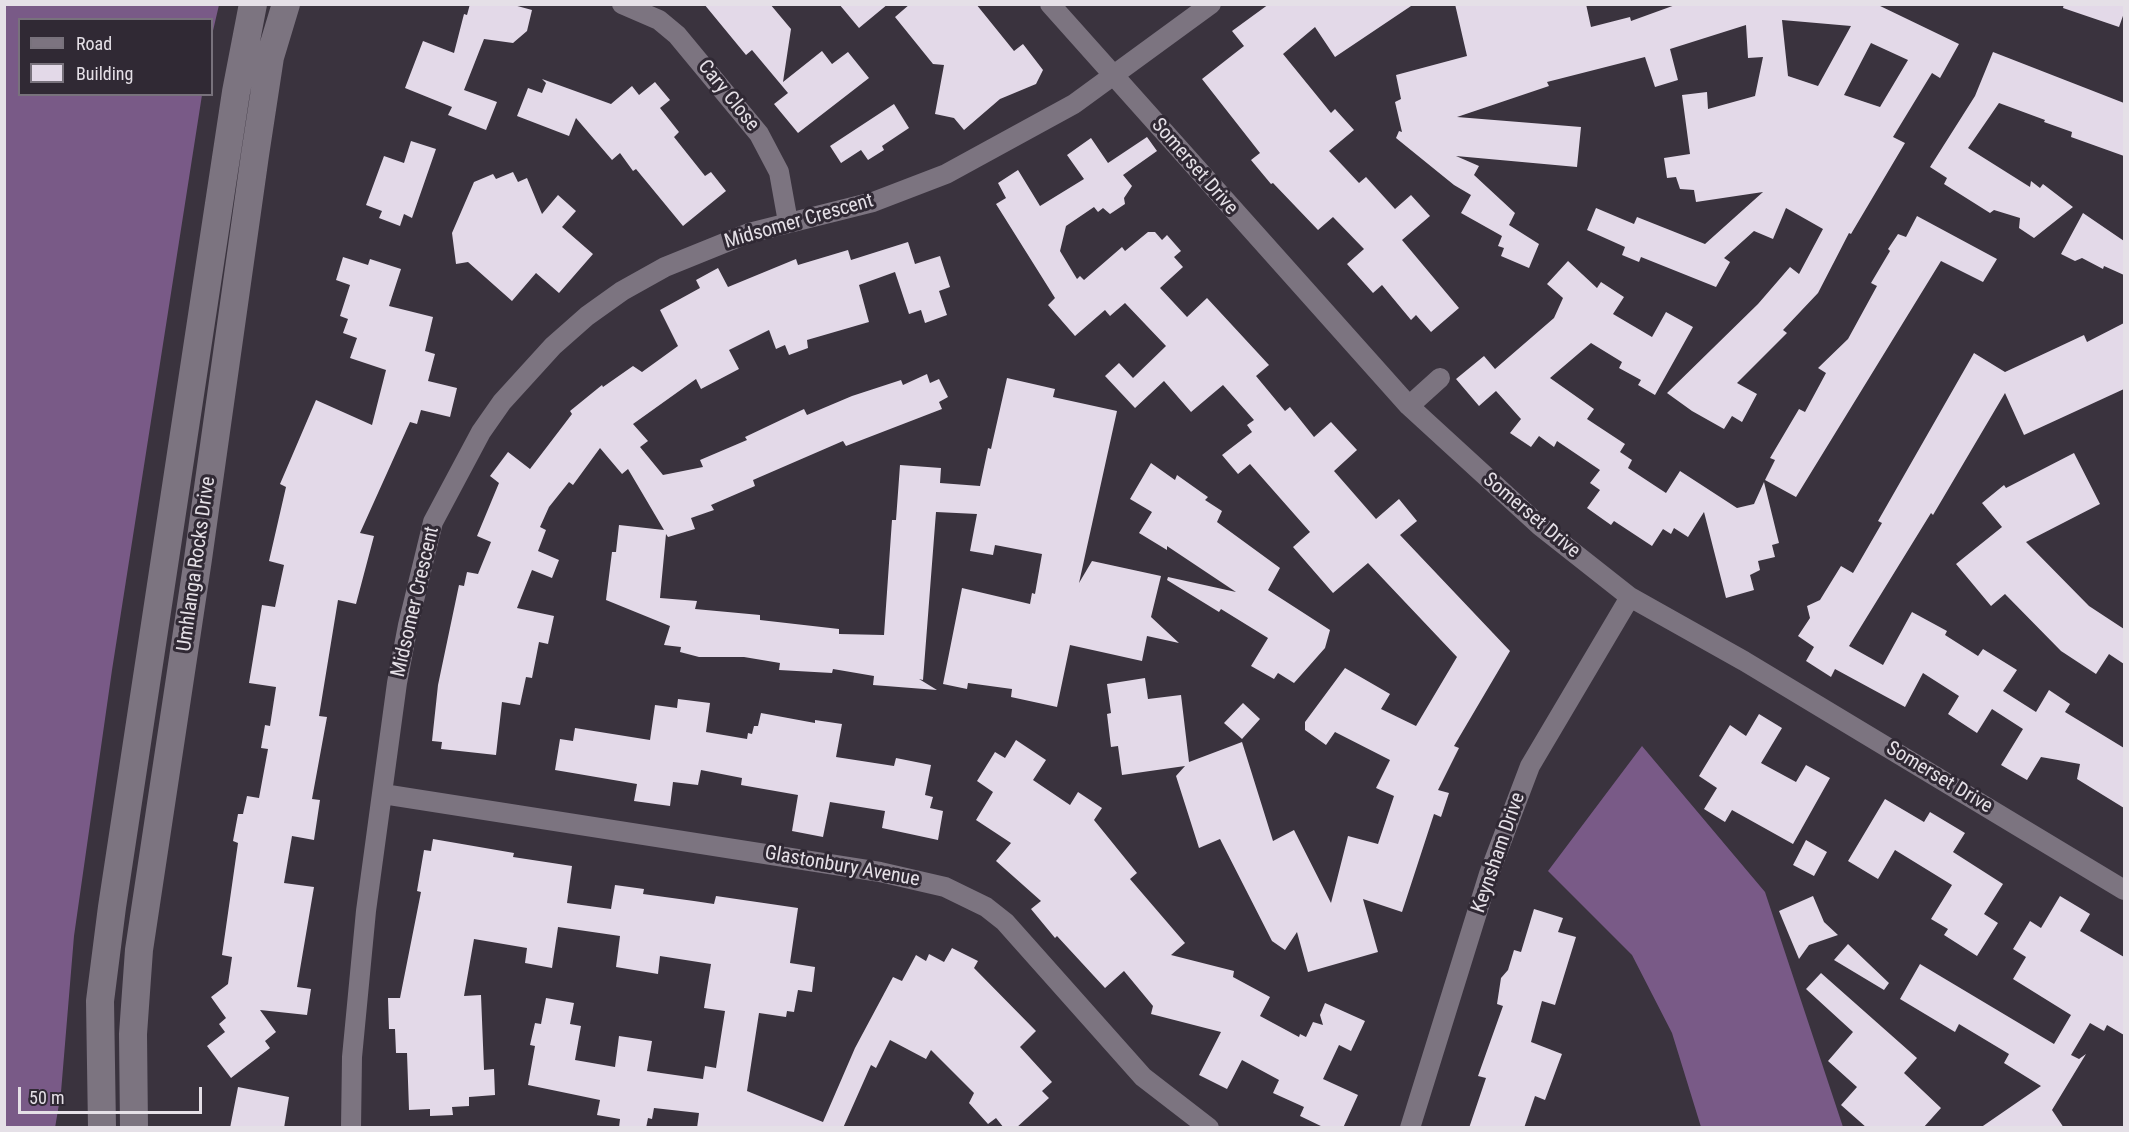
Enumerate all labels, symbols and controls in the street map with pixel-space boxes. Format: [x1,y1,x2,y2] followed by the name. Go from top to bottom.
[18,18,213,96] legend
[76,33,112,54] text: Road
[692,56,764,136] street label: Cary Close
[76,63,133,84] text: Building
[1146,114,1242,220] street label: Somerset Drive
[722,189,876,255] street label: Midsomer Crescent
[1477,468,1585,564] street label: Somerset Drive
[173,475,221,653] street label: Umhlanga Rocks Drive
[387,524,445,680] street label: Midsomer Crescent
[1881,737,1997,819] street label: Somerset Drive
[1467,790,1531,916] street label: Keynsham Drive
[763,842,921,892] street label: Glastonbury Avenue
[21,1075,206,1113] scale bar
[29,1087,64,1108] text: 50 m

